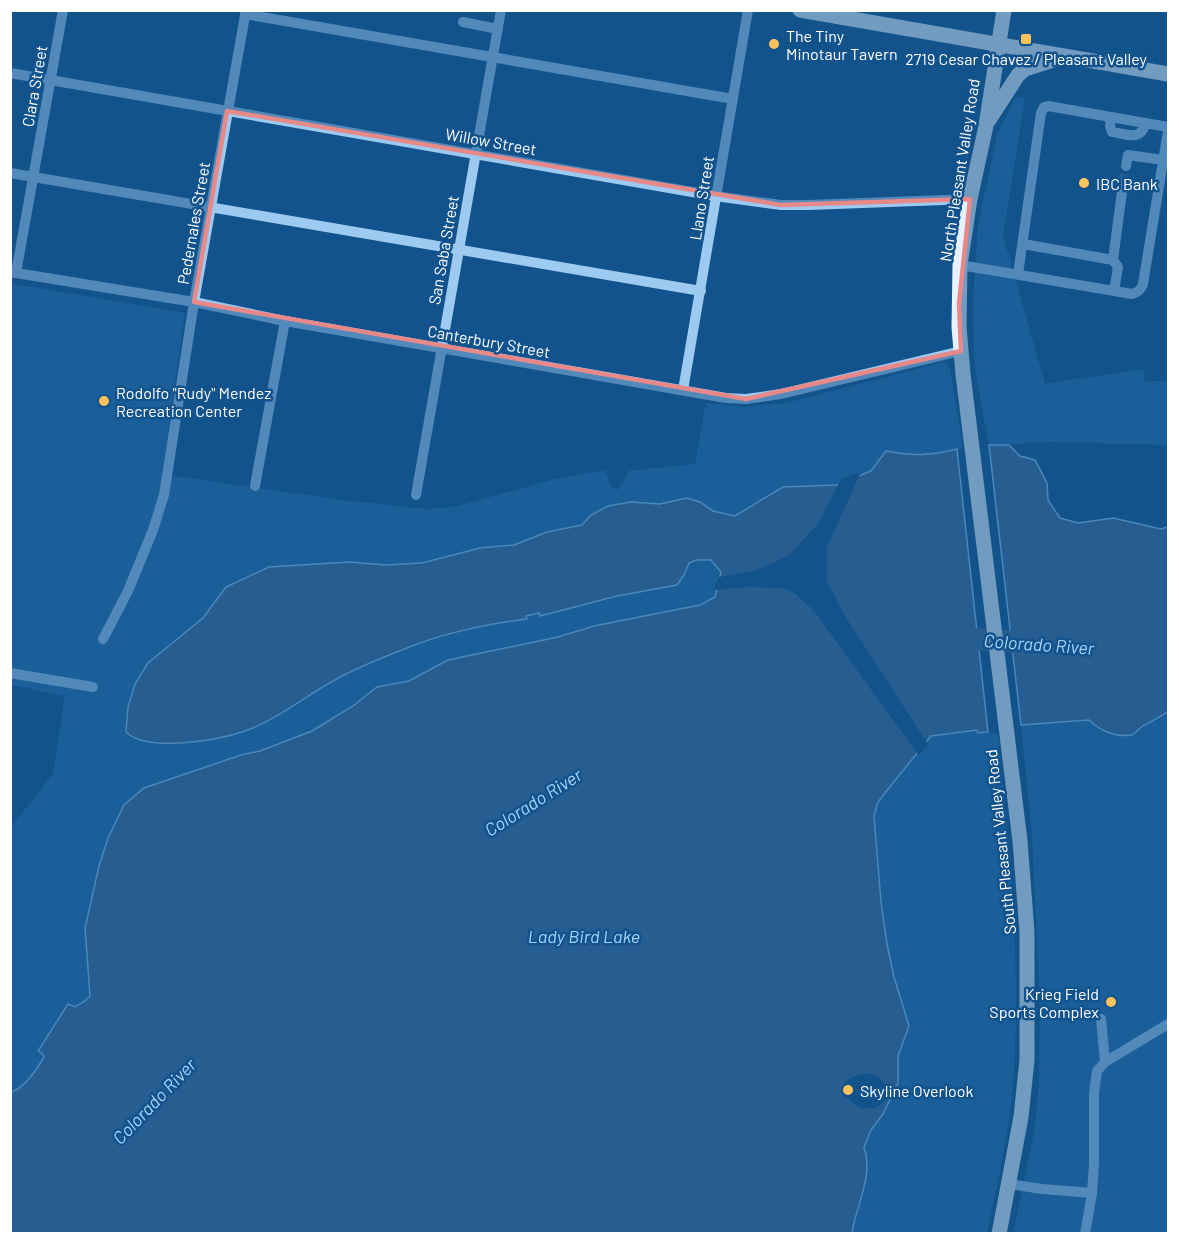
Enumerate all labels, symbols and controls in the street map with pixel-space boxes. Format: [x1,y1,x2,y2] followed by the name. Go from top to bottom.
[786,26,898,63] place label: The Tiny Minotaur Tavern
[1019,32,1033,46] marker: 2719 Cesar Chavez / Pleasant Valley
[767,37,781,51] marker: The Tiny Minotaur Tavern
[17,44,51,128] street label: Clara Street
[905,49,1147,68] place label: 2719 Cesar Chavez / Pleasant Valley
[935,77,983,263] street label: North Pleasant Valley Road
[444,124,538,158] street label: Willow Street
[685,155,717,241] street label: Llano Street
[173,160,213,286] street label: Pedernales Street
[1096,174,1158,193] place label: IBC Bank
[1077,176,1091,190] marker: IBC Bank
[424,194,462,306] street label: San Saba Street
[426,321,552,361] street label: Canterbury Street
[116,383,271,420] place label: Rodolfo "Rudy" Mendez Recreation Center
[97,394,111,408] marker: Rodolfo "Rudy" Mendez Recreation Center
[983,629,1096,659] water label: Colorado River
[981,748,1019,936] street label: South Pleasant Valley Road
[480,763,586,841] water label: Colorado River
[528,925,640,947] water label: Lady Bird Lake
[989,984,1099,1021] place label: Krieg Field Sports Complex
[1104,995,1118,1009] marker: Krieg Field Sports Complex
[108,1053,201,1148] water label: Colorado River
[860,1081,974,1100] place label: Skyline Overlook
[841,1083,855,1097] marker: Skyline Overlook

